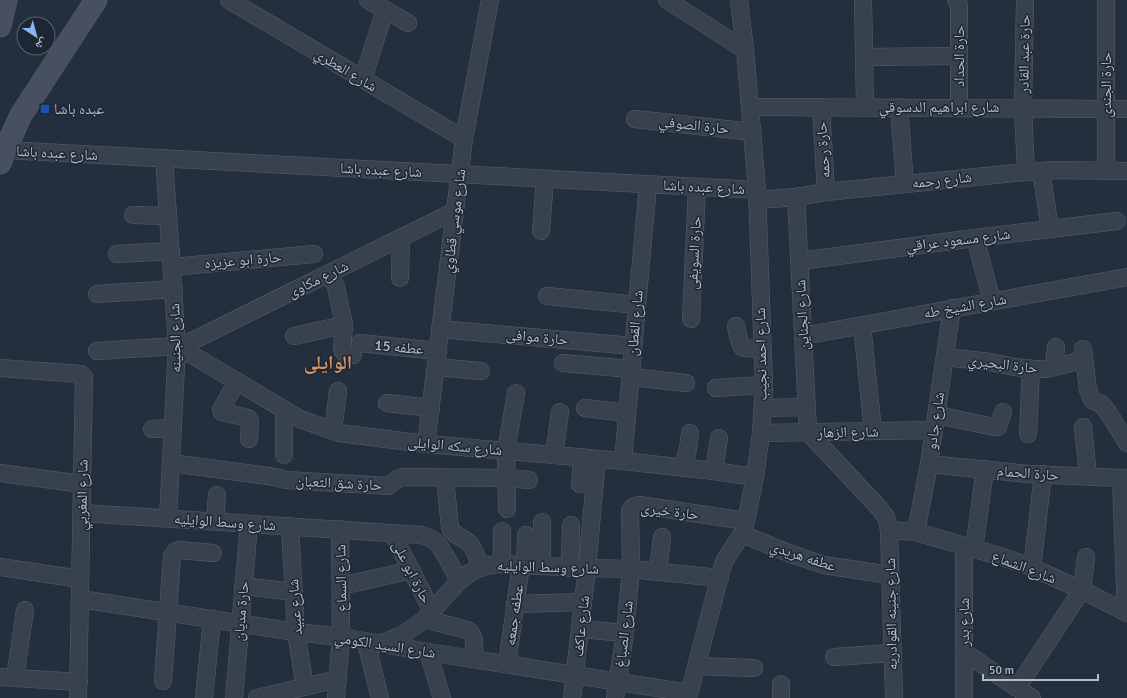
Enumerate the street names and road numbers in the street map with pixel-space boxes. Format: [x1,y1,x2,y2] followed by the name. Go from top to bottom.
[1014,14,1034,95] street label: حارة عبد القادر
[950,24,968,87] street label: حارة الحداد
[310,44,381,98] street label: شارع العطري
[1097,52,1116,118] street label: حارة الجندى
[879,98,999,119] street label: شارع ابراهيم الدسوقي
[658,112,730,140] street label: حارة الصوفي
[812,121,834,179] street label: حارة رحمه
[16,142,98,165] street label: شارع عبده باشا
[340,159,422,182] street label: شارع عبده باشا
[439,168,472,275] street label: شارع موسي قطاوي
[911,168,973,193] street label: شارع رحمه
[663,176,745,199] street label: شارع عبده باشا
[683,215,706,290] street label: حارة السويفى
[905,225,1012,258] street label: شارع مسعود عراقي
[204,248,283,272] street label: حارة ابو عزيزه
[285,256,352,302] street label: شارع مكاوى
[791,279,814,351] street label: شارع الجناين
[623,289,648,357] street label: شارع القطان
[922,290,1008,323] street label: شارع الشيخ طه
[165,303,186,373] street label: شارع الجنينه
[751,307,772,401] street label: شارع احمد نجيب
[505,325,569,350] street label: حارة موافى
[374,336,425,358] street label: عطفه 15
[967,351,1039,380] street label: حارة البحيري
[922,391,949,451] street label: شارع جادو
[816,422,879,443] street label: شارع الزهار
[407,433,503,460] street label: شارع سكه الوايلى
[72,459,94,531] street label: شارع المغربي
[996,462,1060,485] street label: حارة الحمام
[295,472,383,495] street label: حارة شق الثعبان
[640,498,701,525] street label: حارة خيرى
[173,509,277,536] street label: شارع وسط الوايليه
[767,537,839,578] street label: عطفه هريدي
[388,538,436,607] street label: حارة ابو على
[331,544,352,612] street label: شارع السماع
[989,546,1059,588] street label: شارع الشماع
[497,556,599,579] street label: شارع وسط الوايليه
[881,557,902,670] street label: شارع جنينه القوادريه
[284,578,307,636] street label: شارع عبيد
[229,580,254,642] street label: حارة مديان
[501,583,527,647] street label: عطفه جمعه
[569,594,594,658] street label: شارع عاكف
[955,597,974,647] street label: شارع بدر
[611,599,638,669] street label: شارع الصباغ
[333,628,437,665] street label: شارع السيد الكومي

